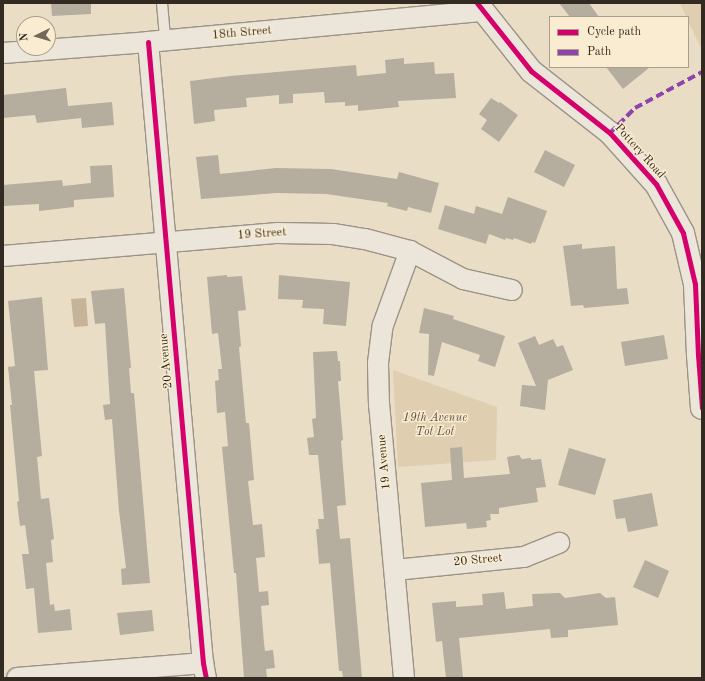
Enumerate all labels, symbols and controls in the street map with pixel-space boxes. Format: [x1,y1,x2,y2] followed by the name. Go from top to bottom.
[16,16,56,56] north arrow
[549,16,689,68] legend
[212,24,272,44] street label: 18th Street
[587,26,641,38] text: Cycle path
[19,32,30,42] text: N
[587,46,611,58] text: Path
[611,122,667,182] street label: Pottery Road
[237,226,287,244] street label: 19 Street
[157,333,177,389] street label: 20 Avenue
[403,412,467,440] park label: 19th Avenue Tot Lot
[375,434,395,490] street label: 19 Avenue
[453,552,503,570] street label: 20 Street

